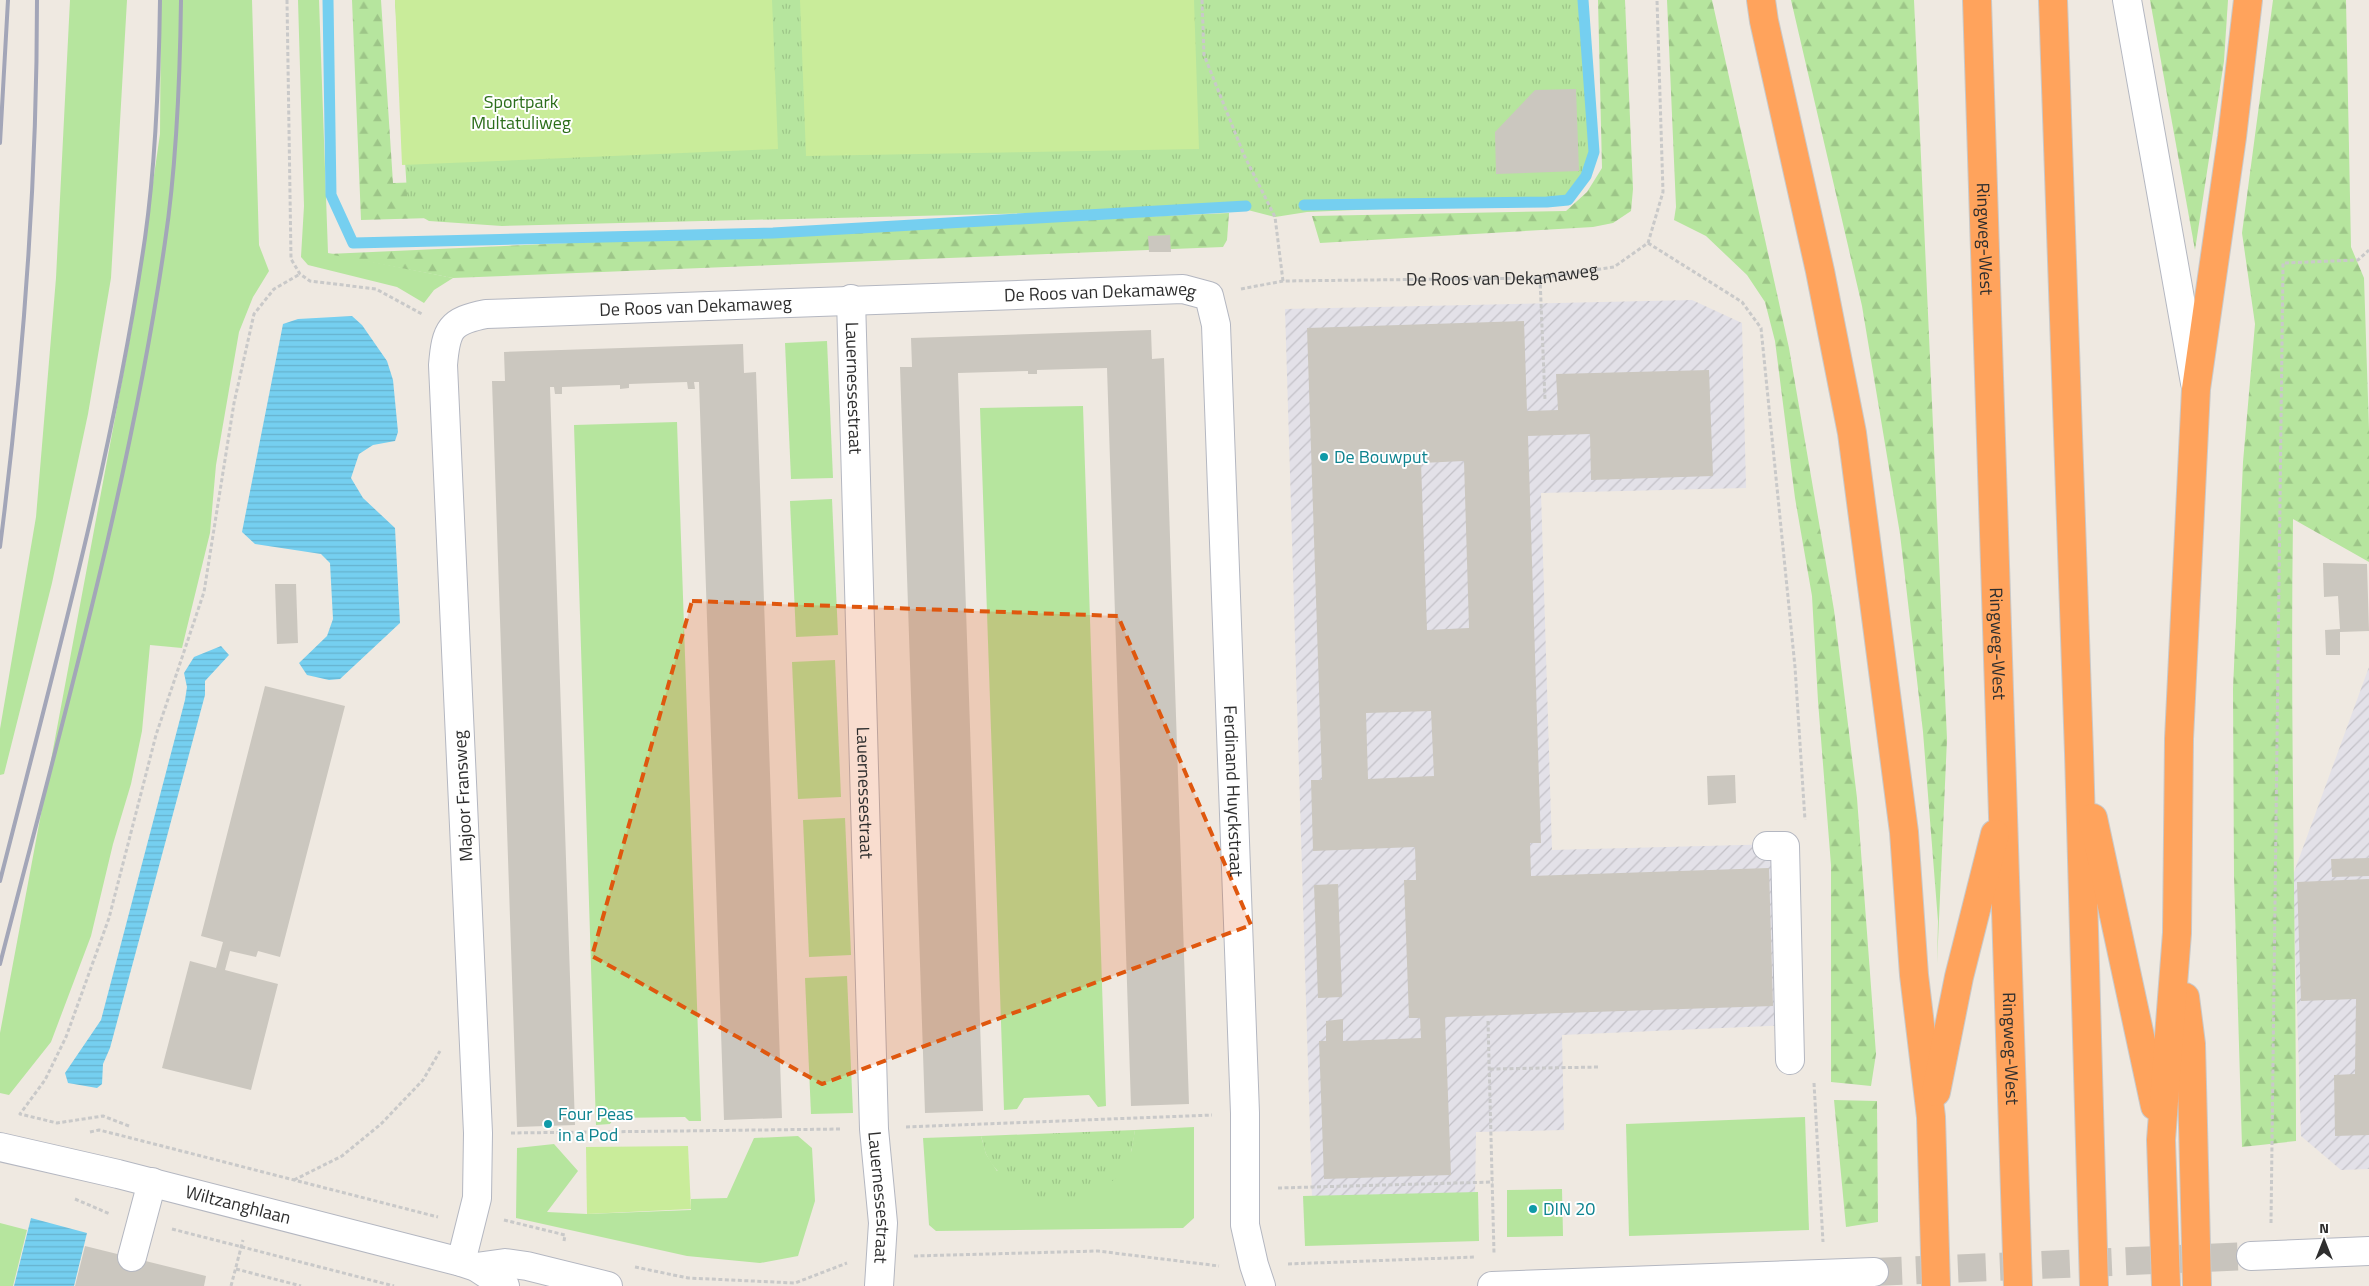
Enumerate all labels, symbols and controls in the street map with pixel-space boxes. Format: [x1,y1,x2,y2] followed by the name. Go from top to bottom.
[471,88,571,136] park label: Sportpark Multatuliweg
[1970,182,2000,296] street label: Ringweg-West
[1406,256,1600,293] street label: De Roos van Dekamaweg
[1004,275,1200,308] street label: De Roos van Dekamaweg
[599,289,792,323] street label: De Roos van Dekamaweg
[839,321,869,455] street label: Lauernessestraat
[1334,443,1429,470] place label: De Bouwput
[1318,451,1330,463] marker: De Bouwput
[1983,587,2013,701] street label: Ringweg-West
[1217,705,1250,878] street label: Ferdinand Huyckstraat
[850,726,881,860] street label: Lauernessestraat
[446,730,479,862] street label: Majoor Fransweg
[1996,992,2026,1106] street label: Ringweg-West
[558,1100,633,1148] place label: Four Peas in a Pod
[542,1118,554,1130] marker: Four Peas in a Pod
[861,1130,897,1265] street label: Lauernessestraat
[182,1178,294,1231] street label: Wiltzanghlaan
[1543,1195,1595,1222] place label: DIN 20
[1527,1203,1539,1215] marker: DIN 20
[2299,1216,2349,1266] north arrow
[2319,1217,2329,1238] text: N

